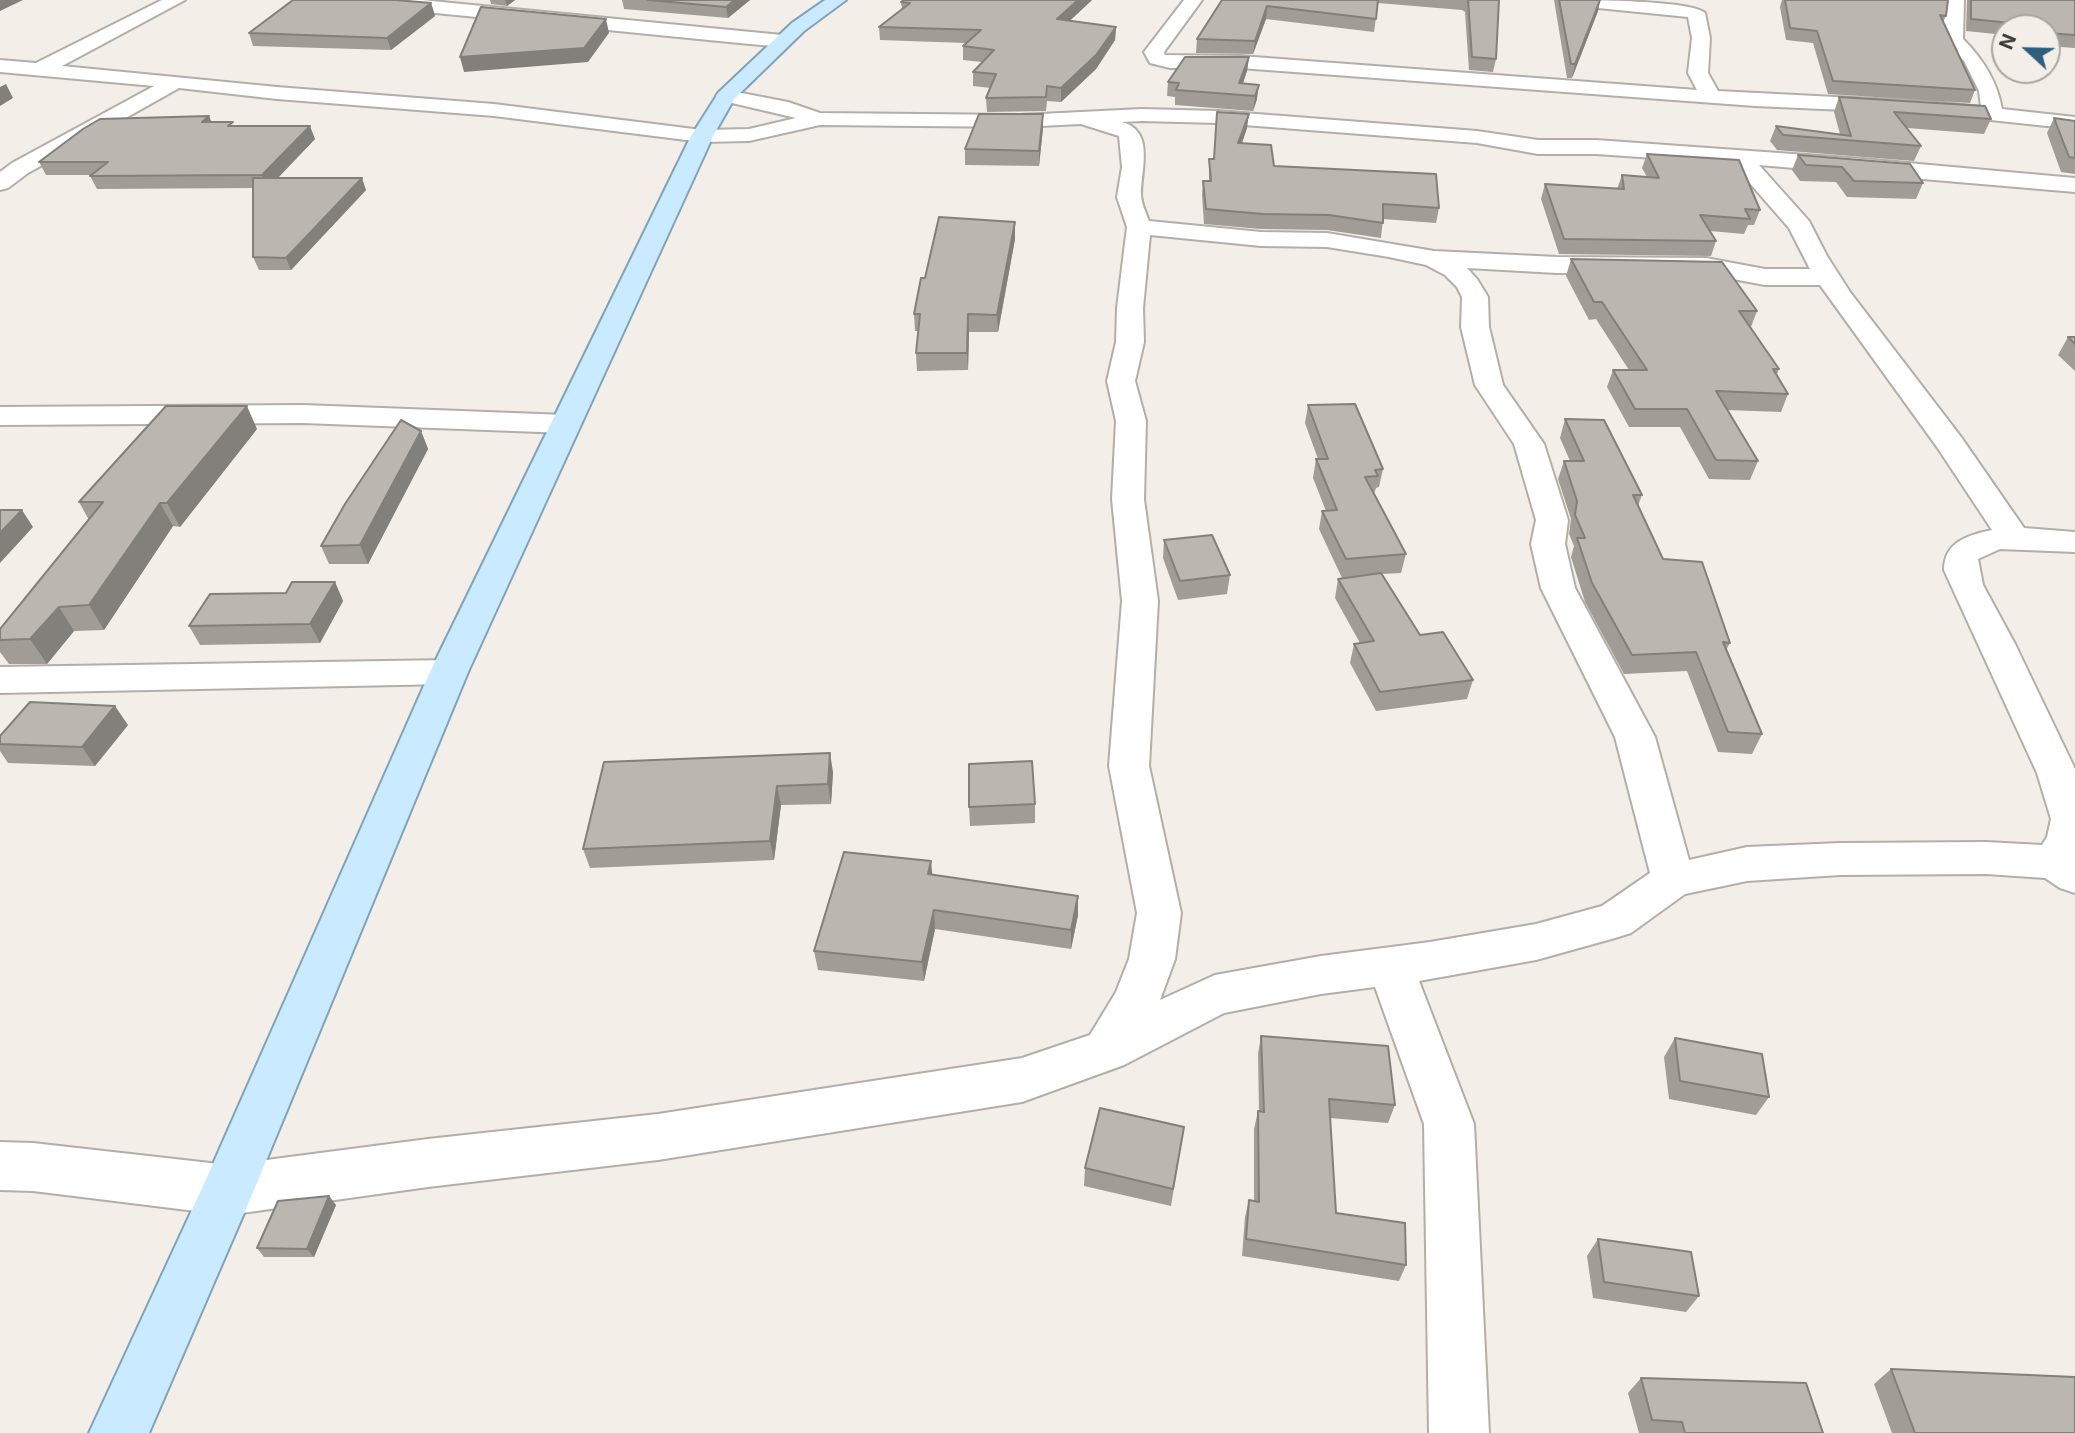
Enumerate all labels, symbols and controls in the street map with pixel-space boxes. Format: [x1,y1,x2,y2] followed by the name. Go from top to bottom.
[1991,14,2061,84] north arrow
[1995,31,2021,53] text: N

